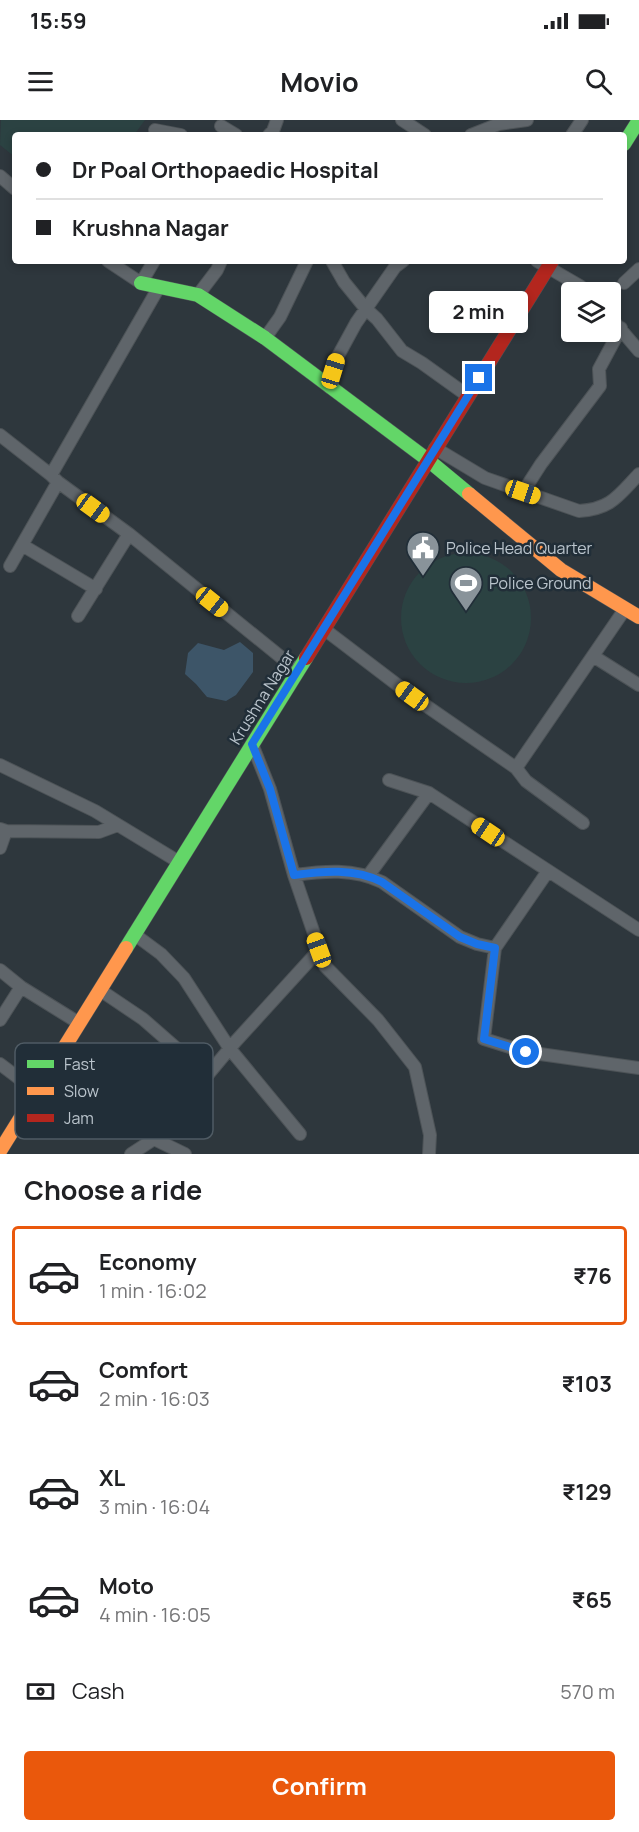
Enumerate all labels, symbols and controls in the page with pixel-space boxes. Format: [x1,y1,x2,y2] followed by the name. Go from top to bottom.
[30,6,87,36] text: 15:59
[280,63,359,100] text: Movio
[24,65,57,98] icon: menu
[582,65,615,98] icon: search
[72,155,379,185] text: Dr Poal Orthopaedic Hospital
[72,213,229,243] text: Krushna Nagar
[561,282,621,342] map controls
[561,282,621,342] button: layers
[430,291,528,333] callout: 2 min
[452,298,505,325] text: 2 min
[319,351,347,391] car
[465,364,492,391] route end
[503,478,543,506] car
[73,490,113,526] car
[405,530,441,577] public building icon: Police Head Quarter
[446,537,593,559] place label: Police Head Quarter
[448,565,484,612] sports icon: Police Ground
[489,572,592,594] place label: Police Ground
[192,584,232,620] car
[224,645,300,749] street label: Krushna Nagar
[392,678,432,714] car
[468,814,508,850] car
[304,930,334,970] car
[512,1038,539,1065] route start
[15,1043,213,1139] legend
[64,1053,95,1075] text: Fast
[64,1080,99,1102] text: Slow
[64,1107,94,1129] text: Jam
[24,1171,202,1208] text: Choose a ride
[99,1247,197,1277] text: Economy
[27,1249,81,1303] icon: car
[573,1261,612,1291] text: ₹76
[99,1277,207,1304] text: 1 min · 16:02
[99,1355,188,1385] text: Comfort
[27,1357,81,1411] icon: car
[561,1369,612,1399] text: ₹103
[99,1385,210,1412] text: 2 min · 16:03
[99,1463,125,1493] text: XL
[27,1465,81,1519] icon: car
[562,1477,612,1507] text: ₹129
[99,1493,210,1520] text: 3 min · 16:04
[99,1571,154,1601] text: Moto
[27,1573,81,1627] icon: car
[572,1585,612,1615] text: ₹65
[99,1601,211,1628] text: 4 min · 16:05
[24,1675,57,1708] icon: cash
[72,1676,125,1706] text: Cash
[560,1678,615,1705] text: 570 m
[24,1751,615,1820] button: Confirm

